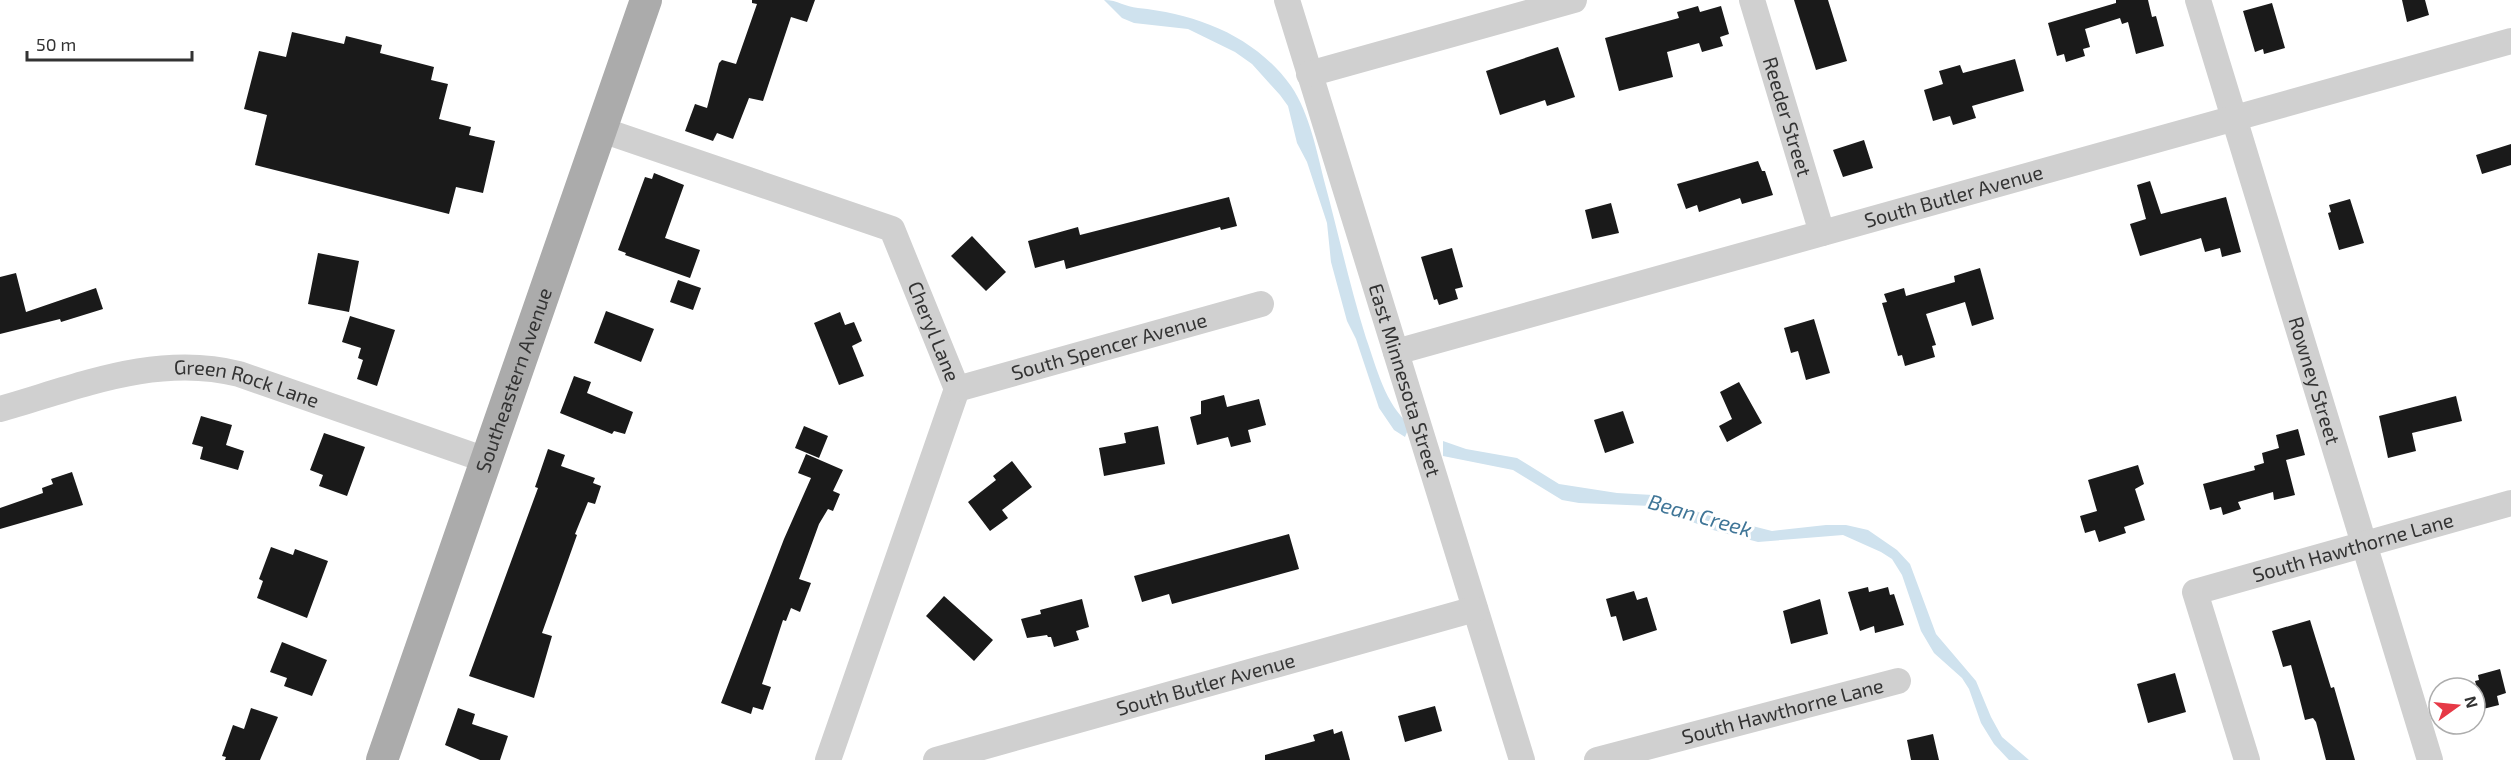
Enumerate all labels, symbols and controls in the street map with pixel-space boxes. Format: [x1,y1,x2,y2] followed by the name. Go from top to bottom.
[27,24,192,62] scale bar
[36,33,76,55] text: 50 m
[1759,54,1817,180] street label: Reeder Street
[1861,159,2046,232] street label: South Butler Avenue
[903,277,966,385] street label: Cheryl Lane
[1364,280,1447,480] street label: East Minnesota Street
[470,284,556,476] street label: Southeastern Avenue
[1008,307,1209,384] street label: South Spencer Avenue
[2284,313,2346,448] street label: Rowney Street
[174,354,322,412] street label: Green Rock Lane
[1646,488,1755,541] water label: Bean Creek
[2249,507,2456,586] street label: South Hawthorne Lane
[1113,647,1297,720] street label: South Butler Avenue
[1679,672,1886,748] street label: South Hawthorne Lane
[2427,676,2487,736] north arrow
[2461,694,2483,710] text: N

